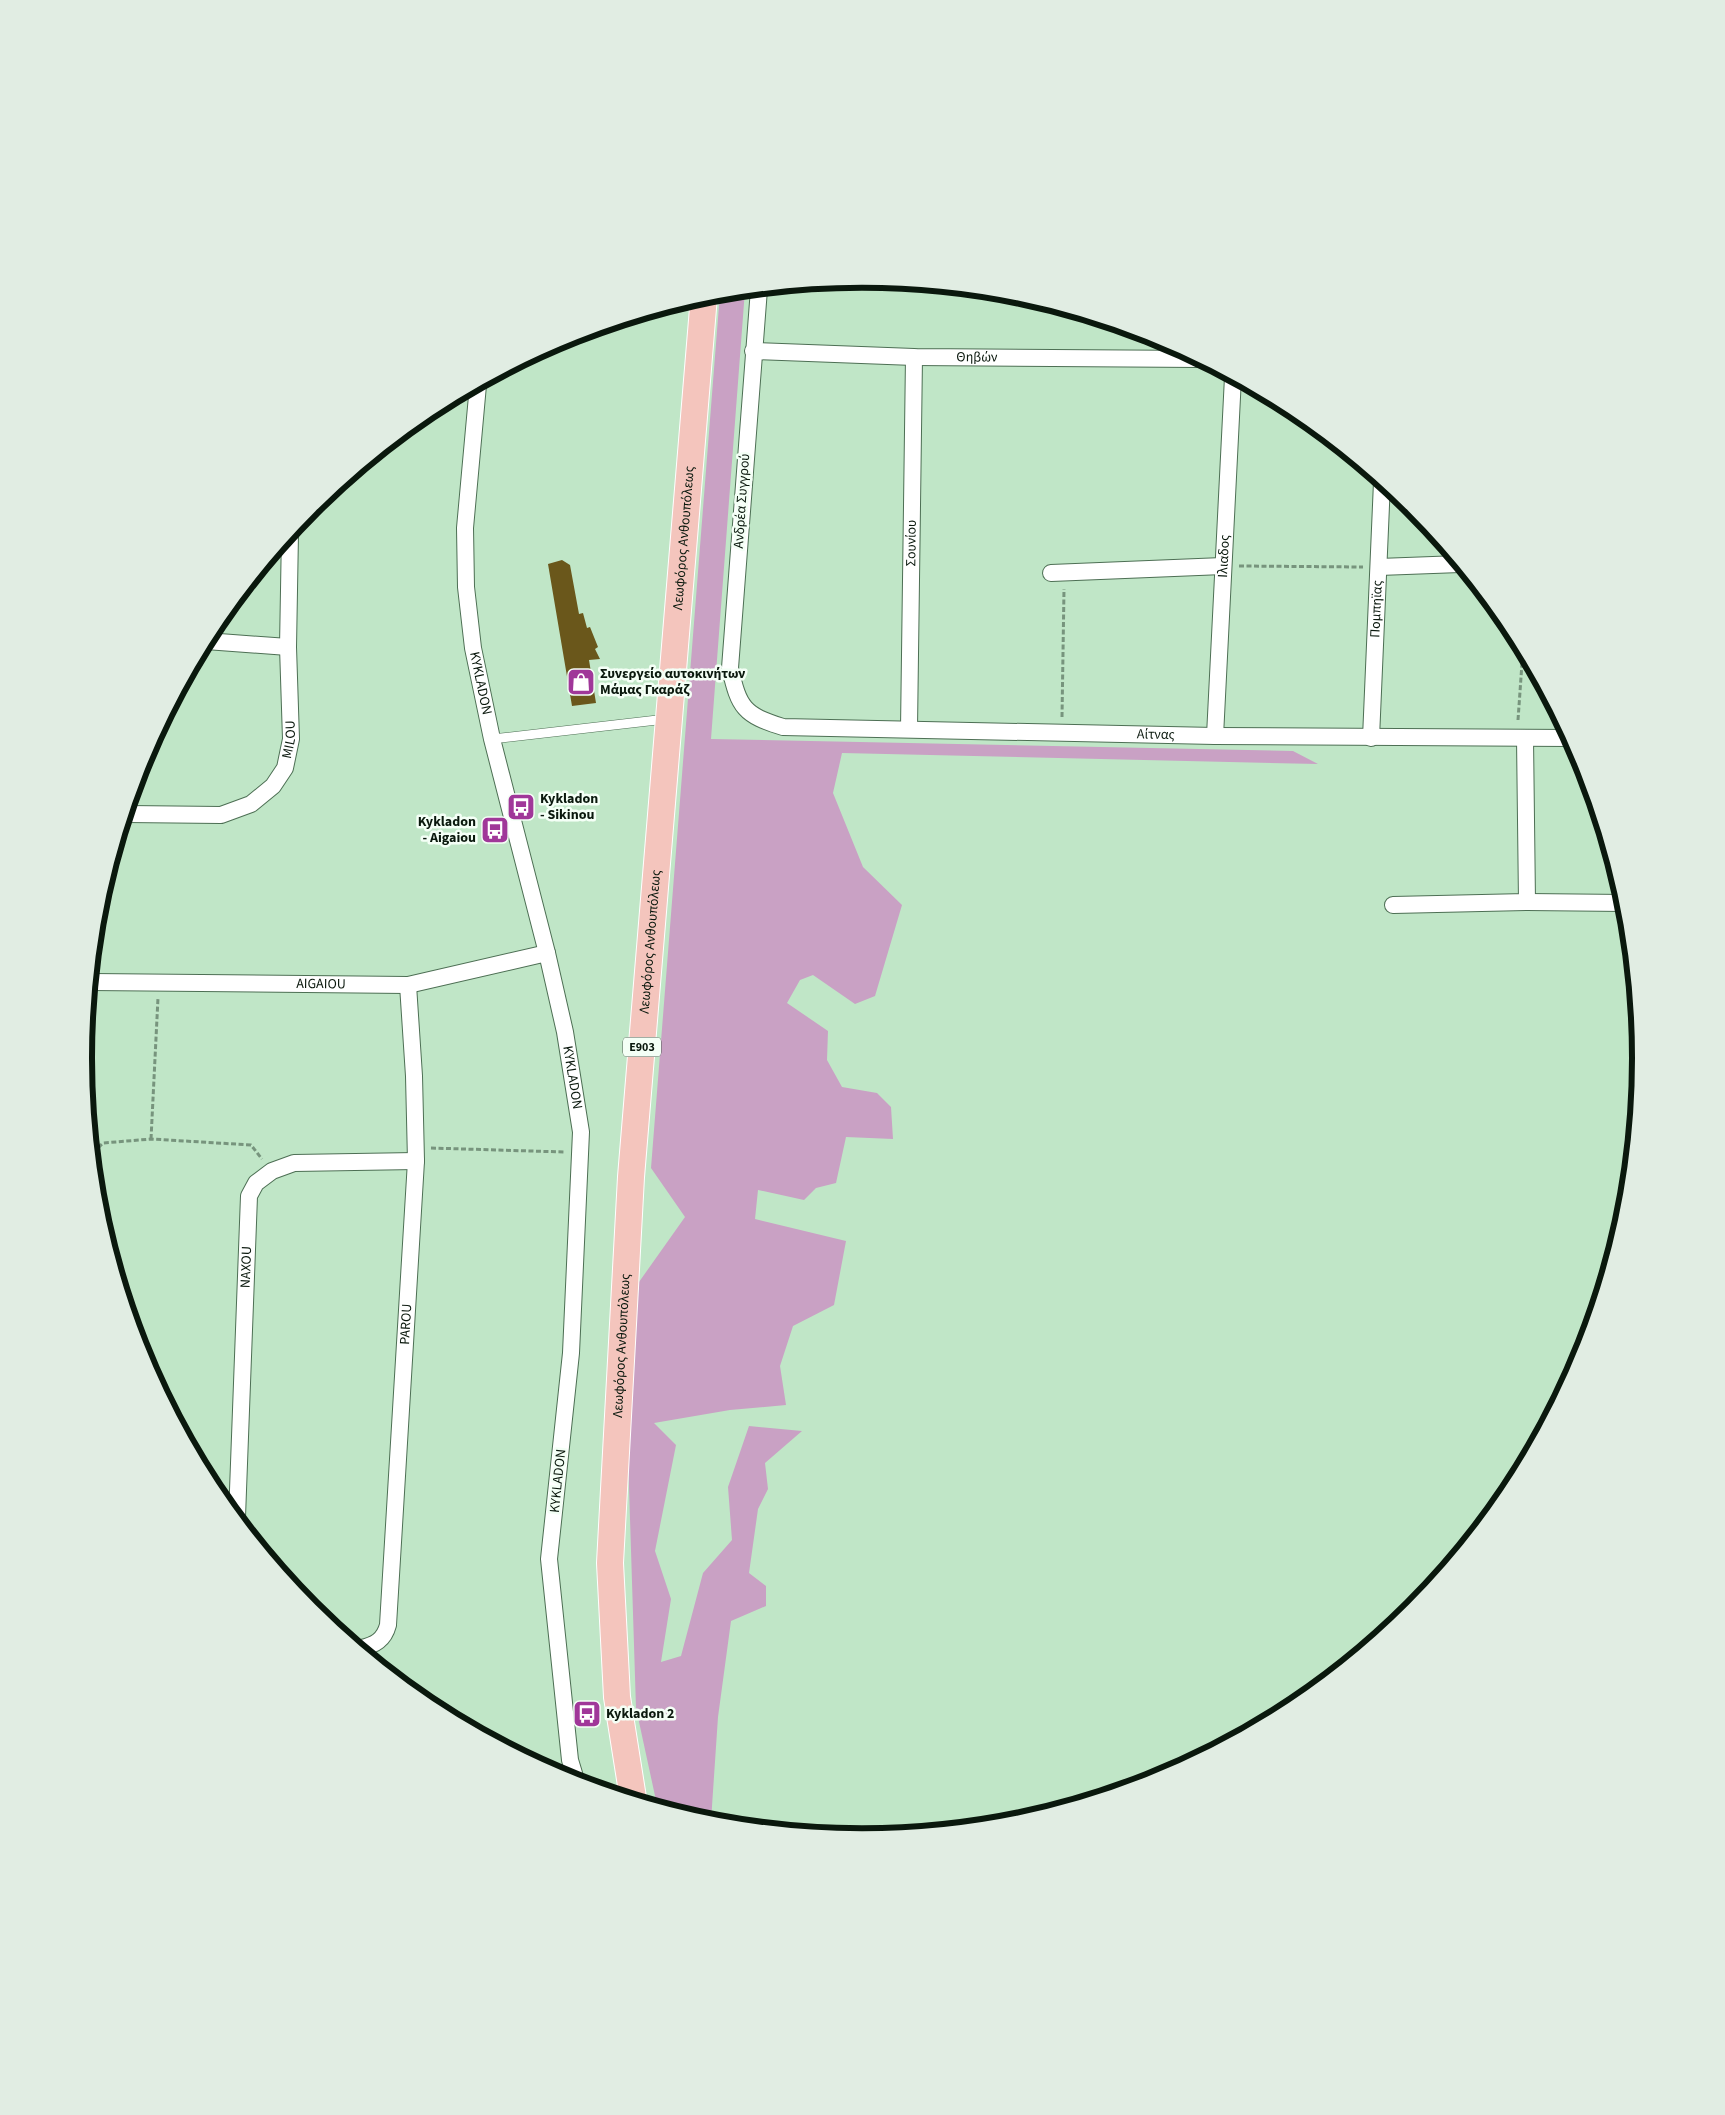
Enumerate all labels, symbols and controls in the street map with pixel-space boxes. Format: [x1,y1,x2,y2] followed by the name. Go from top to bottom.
[956,347,998,368] street label: Θηβών
[729,453,755,549] street label: Ανδρέα Συγγρού
[668,465,700,611] street label: Λεωφόρος Ανθουπόλεως
[901,520,922,566] street label: Σουνίου
[1213,534,1235,578] street label: Ιλιαδος
[1365,580,1388,638] street label: Πομπηϊας
[464,650,497,717] street label: KYKLADON
[600,664,746,700] place label: Συνεργείο αυτοκινήτων Μάμας Γκαράζ
[566,667,596,697] shop icon: Συνεργείο αυτοκινήτων Μάμας Γκαράζ
[277,720,301,761] street label: MILOU
[1137,724,1175,745] street label: Αίτνας
[540,789,598,825] place label: Kykladon - Sikinou
[506,792,536,822] bus stop icon: Kykladon - Sikinou
[418,812,476,848] place label: Kykladon - Aigaiou
[480,815,510,845] bus stop icon: Kykladon - Aigaiou
[635,869,666,1015] street label: Λεωφόρος Ανθουπόλεως
[296,974,346,994] street label: AIGAIOU
[623,1038,661,1056] road number: E903
[557,1044,587,1111] street label: KYKLADON
[236,1246,257,1289] street label: NAXOU
[608,1273,636,1418] street label: Λεωφόρος Ανθουπόλεως
[395,1303,417,1345] street label: PAROU
[545,1448,571,1514] street label: KYKLADON
[572,1699,602,1729] bus stop icon: Kykladon 2
[606,1704,674,1724] place label: Kykladon 2

